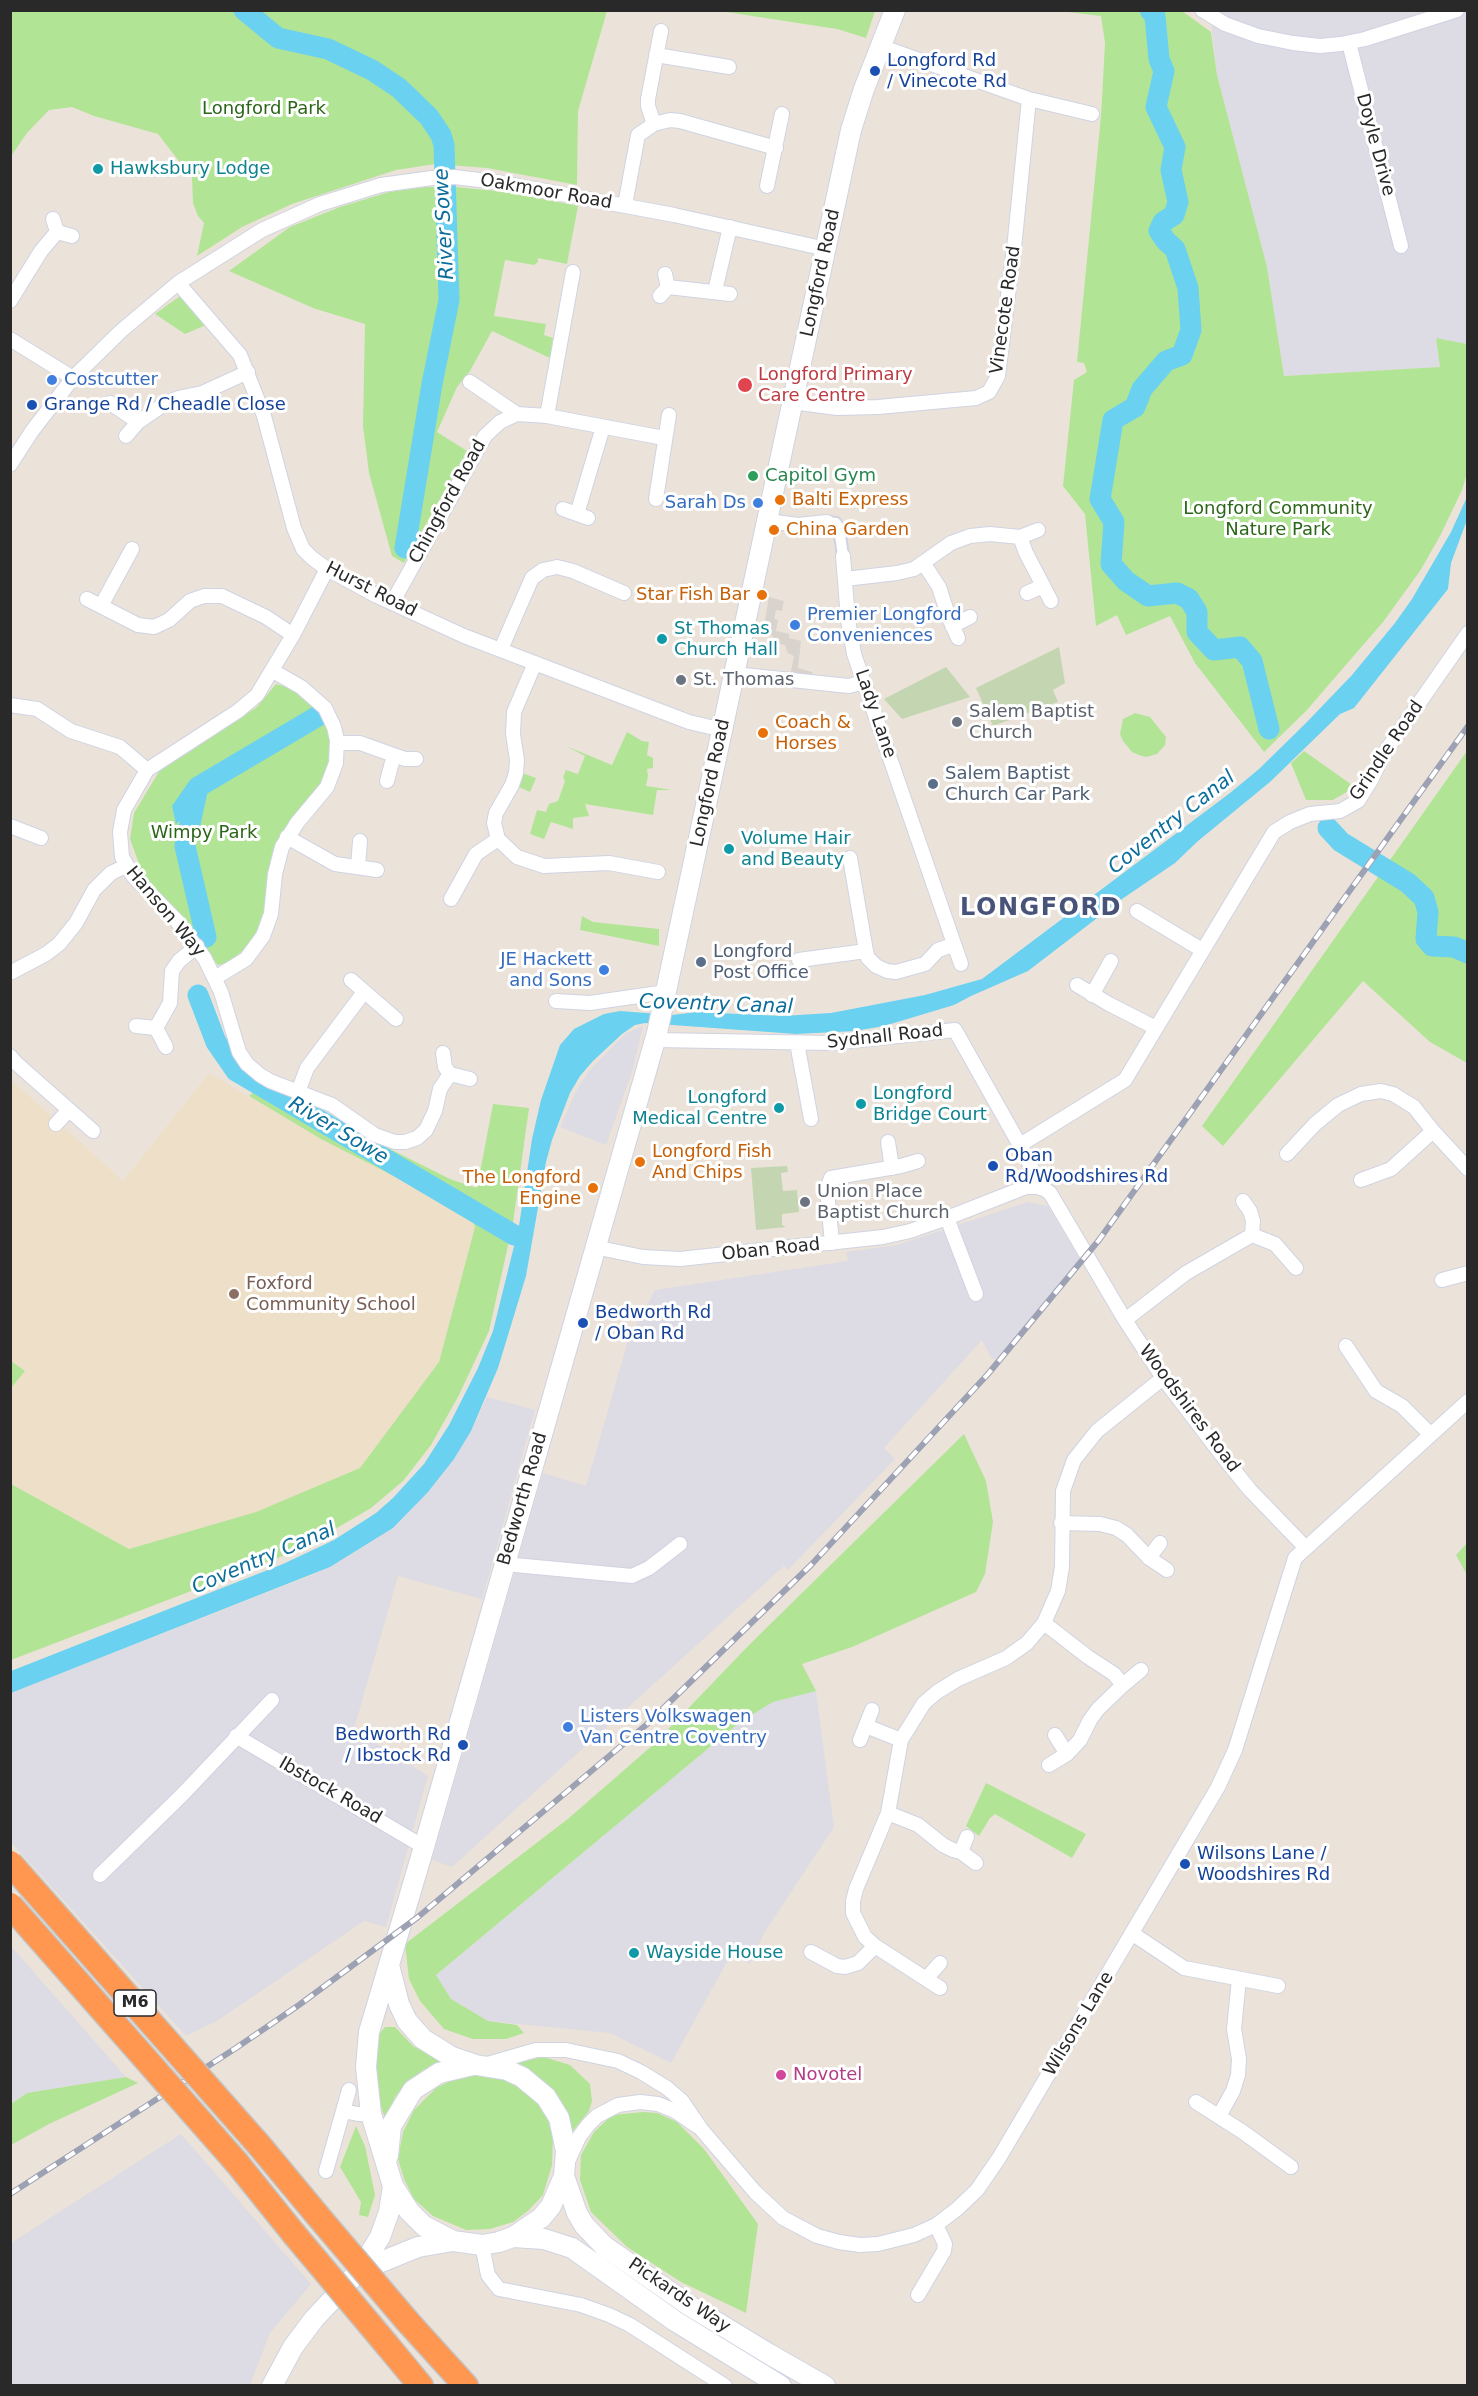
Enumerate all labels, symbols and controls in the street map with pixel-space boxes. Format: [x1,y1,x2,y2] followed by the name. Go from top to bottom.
[887,50,1007,92] place label: Longford Rd / Vinecote Rd
[868,64,882,78] marker: Longford Rd / Vinecote Rd
[1351,91,1399,199] street label: Doyle Drive
[202,98,326,120] park label: Longford Park
[110,158,270,180] place label: Hawksbury Lodge
[91,162,105,176] marker: Hawksbury Lodge
[430,168,460,280] water label: River Sowe
[478,170,614,214] street label: Oakmoor Road
[797,207,845,339] street label: Longford Road
[986,244,1026,376] street label: Vinecote Road
[758,364,913,406] place label: Longford Primary Care Centre
[64,369,158,391] place label: Costcutter
[45,373,59,387] marker: Costcutter
[736,376,754,394] marker: Longford Primary Care Centre
[44,394,286,416] place label: Grange Rd / Cheadle Close
[25,398,39,412] marker: Grange Rd / Cheadle Close
[405,436,491,568] street label: Chingford Road
[765,465,876,487] place label: Capitol Gym
[746,469,760,483] marker: Capitol Gym
[792,489,908,511] place label: Balti Express
[665,492,746,514] place label: Sarah Ds
[773,493,787,507] marker: Balti Express
[751,496,765,510] marker: Sarah Ds
[1183,498,1373,540] park label: Longford Community Nature Park
[786,519,909,541] place label: China Garden
[767,523,781,537] marker: China Garden
[322,558,420,622] street label: Hurst Road
[636,584,750,606] place label: Star Fish Bar
[755,588,769,602] marker: Star Fish Bar
[807,604,962,646] place label: Premier Longford Conveniences
[674,618,778,660] place label: St Thomas Church Hall
[788,618,802,632] marker: Premier Longford Conveniences
[655,632,669,646] marker: St Thomas Church Hall
[850,667,900,761] street label: Lady Lane
[693,669,794,691] place label: St. Thomas
[674,673,688,687] marker: St. Thomas
[1346,697,1428,805] street label: Grindle Road
[969,701,1094,744] place label: Salem Baptist Church
[775,712,851,754] place label: Coach & Horses
[950,715,964,729] marker: Salem Baptist Church
[687,717,735,849] street label: Longford Road
[756,726,770,740] marker: Coach & Horses
[945,763,1090,806] place label: Salem Baptist Church Car Park
[1104,766,1240,880] water label: Coventry Canal
[926,777,940,791] marker: Salem Baptist Church Car Park
[151,822,257,844] park label: Wimpy Park
[741,828,851,870] place label: Volume Hair and Beauty
[722,842,736,856] marker: Volume Hair and Beauty
[121,862,209,962] street label: Hanson Way
[960,895,1122,923] district label: LONGFORD
[713,941,809,984] place label: Longford Post Office
[500,949,592,992] place label: JE Hackett and Sons
[694,955,708,969] marker: Longford Post Office
[597,963,611,977] marker: JE Hackett and Sons
[639,990,793,1020] water label: Coventry Canal
[826,1020,944,1054] street label: Sydnall Road
[873,1083,987,1126] place label: Longford Bridge Court
[632,1087,767,1130] place label: Longford Medical Centre
[284,1092,392,1170] water label: River Sowe
[854,1097,868,1111] marker: Longford Bridge Court
[772,1101,786,1115] marker: Longford Medical Centre
[652,1141,772,1184] place label: Longford Fish And Chips
[1005,1145,1168,1188] place label: Oban Rd/Woodshires Rd
[633,1155,647,1169] marker: Longford Fish And Chips
[986,1159,1000,1173] marker: Oban Rd/Woodshires Rd
[462,1167,581,1210] place label: The Longford Engine
[586,1181,600,1195] marker: The Longford Engine
[817,1181,950,1224] place label: Union Place Baptist Church
[798,1195,812,1209] marker: Union Place Baptist Church
[721,1234,821,1266] street label: Oban Road
[246,1273,416,1316] place label: Foxford Community School
[227,1287,241,1301] marker: Foxford Community School
[595,1302,711,1344] place label: Bedworth Rd / Oban Rd
[576,1316,590,1330] marker: Bedworth Rd / Oban Rd
[1134,1341,1244,1477] street label: Woodshires Road
[494,1430,552,1568] street label: Bedworth Road
[188,1518,340,1600] water label: Coventry Canal
[580,1706,767,1748] place label: Listers Volkswagen Van Centre Coventry
[561,1720,575,1734] marker: Listers Volkswagen Van Centre Coventry
[335,1724,451,1766] place label: Bedworth Rd / Ibstock Rd
[456,1738,470,1752] marker: Bedworth Rd / Ibstock Rd
[275,1753,385,1829] street label: Ibstock Road
[1197,1843,1330,1886] place label: Wilsons Lane / Woodshires Rd
[1178,1857,1192,1871] marker: Wilsons Lane / Woodshires Rd
[646,1942,783,1964] place label: Wayside House
[627,1946,641,1960] marker: Wayside House
[1039,1968,1119,2080] street label: Wilsons Lane
[114,1990,156,2016] road number: M6
[793,2064,862,2086] place label: Novotel
[774,2068,788,2082] marker: Novotel
[624,2254,734,2338] street label: Pickards Way

